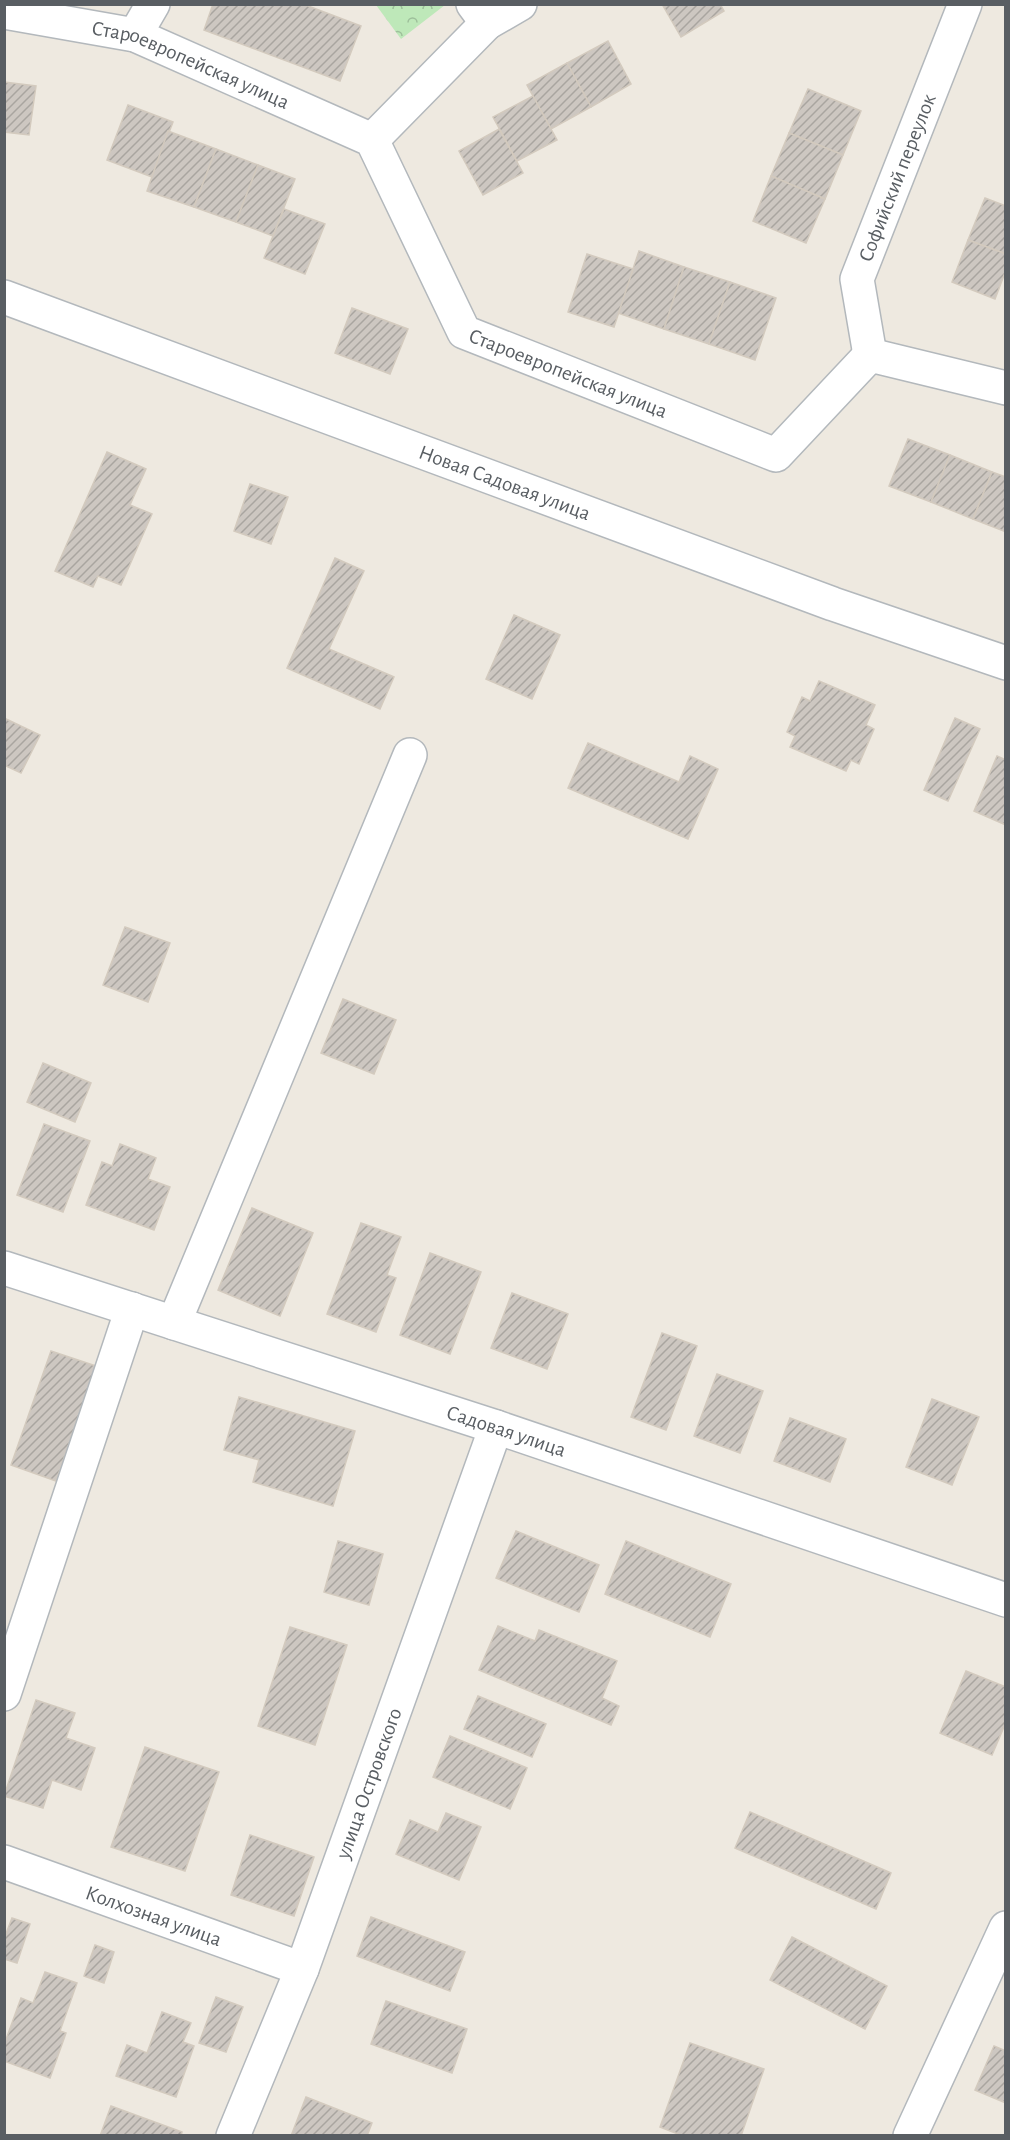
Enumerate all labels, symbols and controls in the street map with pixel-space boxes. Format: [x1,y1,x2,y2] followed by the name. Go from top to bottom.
[90,18,293,113] street label: Староевропейская улица
[855,91,940,265] street label: Софийский переулок
[466,325,670,422] street label: Староевропейская улица
[416,442,594,524] street label: Новая Садовая улица
[444,1402,569,1461] street label: Садовая улица
[332,1705,406,1863] street label: улица Островского
[83,1882,225,1950] street label: Колхозная улица

